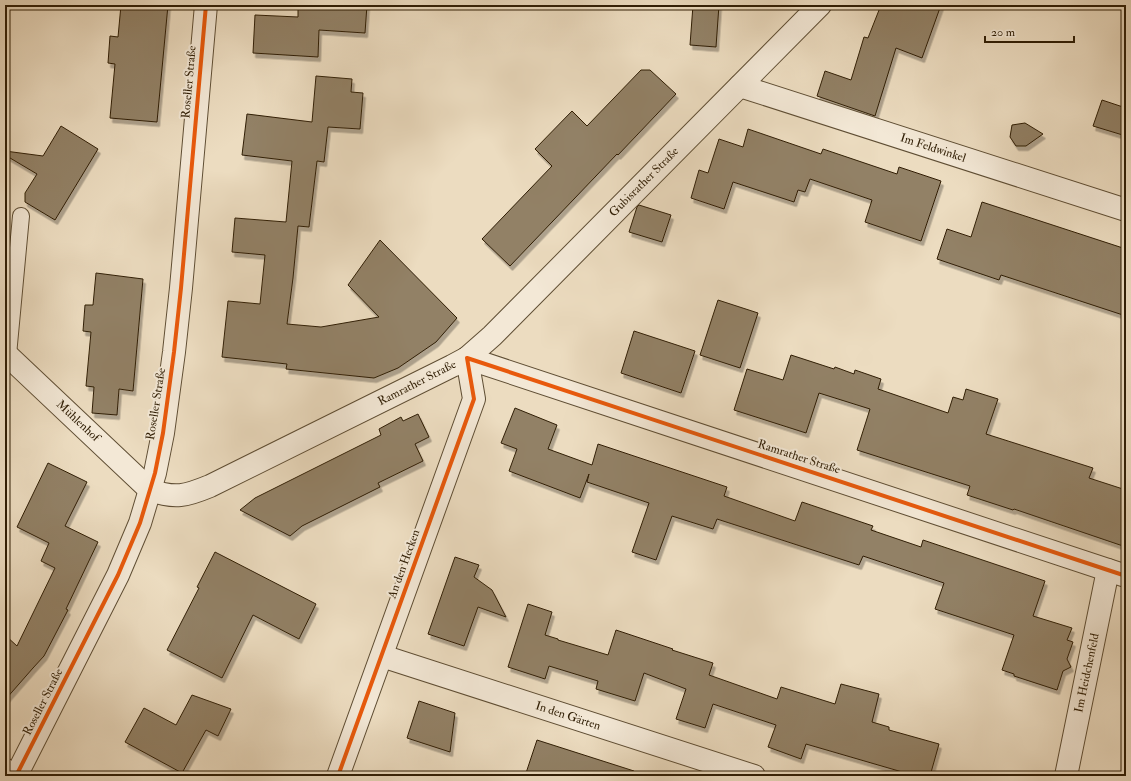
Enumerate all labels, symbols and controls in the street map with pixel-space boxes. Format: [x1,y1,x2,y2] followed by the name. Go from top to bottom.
[985,18,1074,44] scale bar
[991,25,1016,40] text: 20 m
[178,45,200,119] street label: Roseller Straße
[898,130,968,166] street label: Im Feldwinkel
[606,144,682,220] street label: Gubisrather Straße
[375,357,459,409] street label: Ramrather Straße
[143,367,169,441] street label: Roseller Straße
[53,397,104,446] street label: Mühlenhof
[756,437,842,477] street label: Ramrather Straße
[384,527,423,601] street label: An den Hecken
[1071,632,1103,714] street label: Im Heidchenfeld
[20,666,66,738] street label: Roseller Straße
[533,698,603,734] street label: In den Gärten

